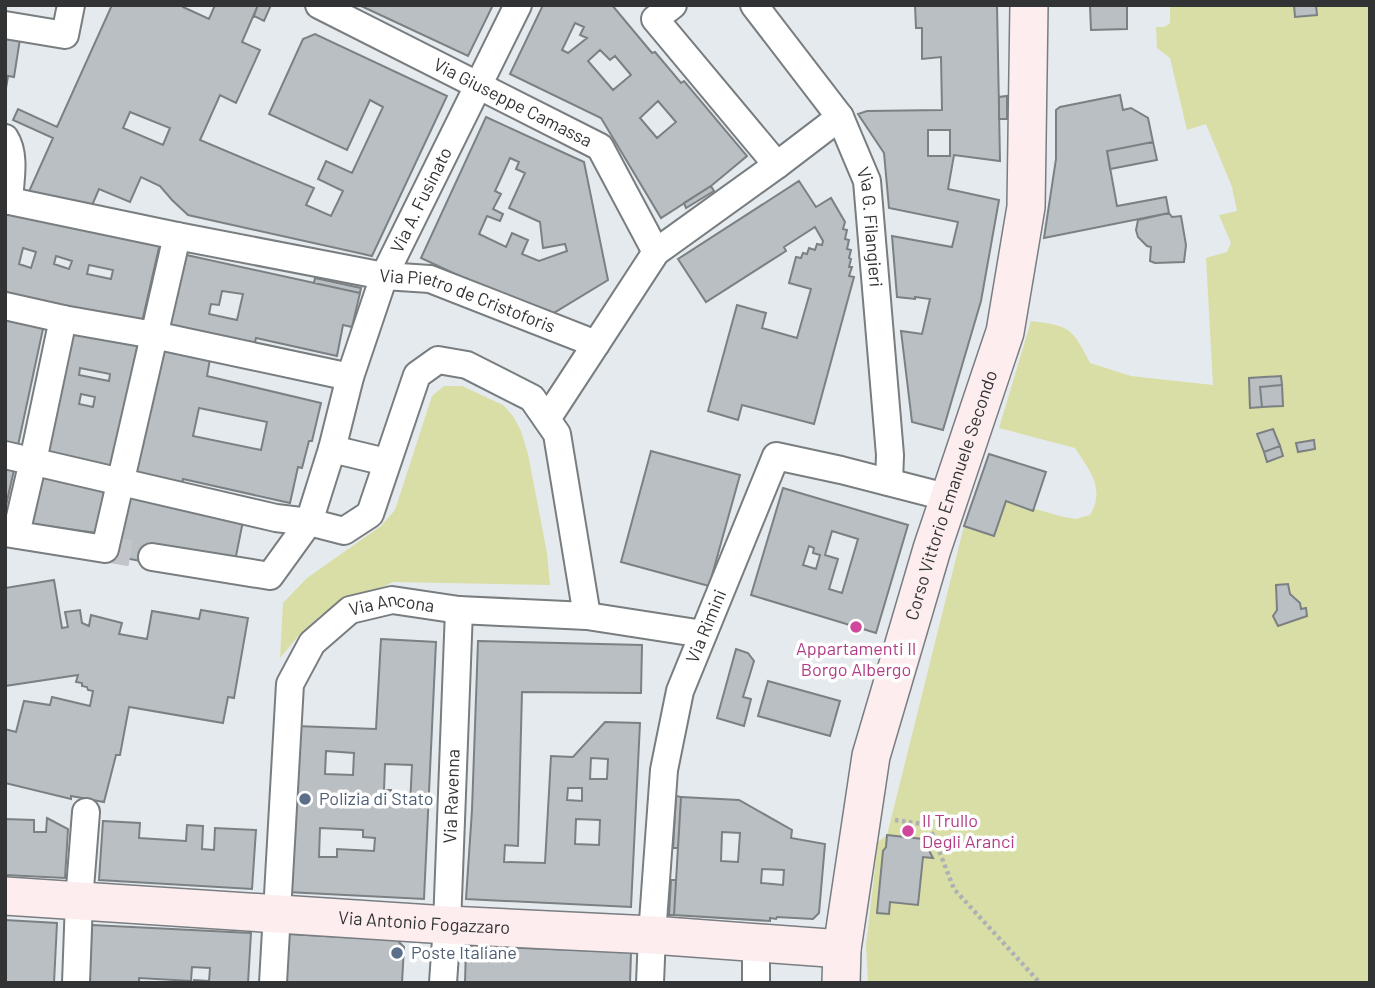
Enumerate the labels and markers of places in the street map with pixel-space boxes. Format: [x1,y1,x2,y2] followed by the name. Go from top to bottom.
[848,619,864,635] marker: Appartamenti Il Borgo Albergo
[796,637,916,680] place label: Appartamenti Il Borgo Albergo
[319,787,434,809] place label: Polizia di Stato
[297,791,313,807] marker: Polizia di Stato
[922,809,1015,852] place label: Il Trullo Degli Aranci
[900,823,916,839] marker: Il Trullo Degli Aranci
[411,941,517,963] place label: Poste Italiane
[389,945,405,961] marker: Poste Italiane

